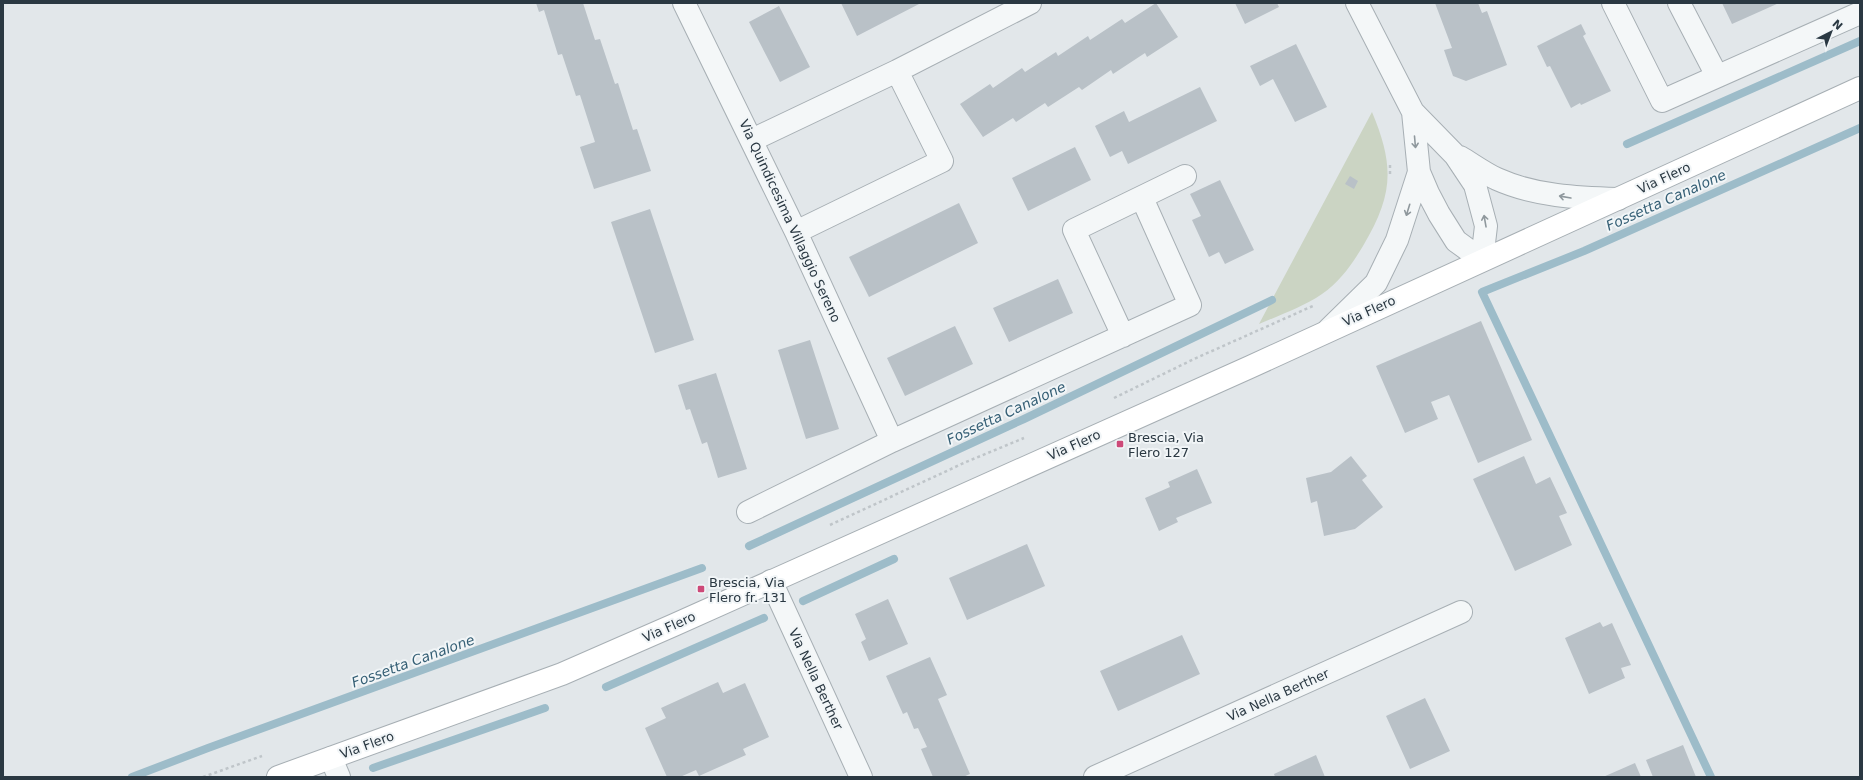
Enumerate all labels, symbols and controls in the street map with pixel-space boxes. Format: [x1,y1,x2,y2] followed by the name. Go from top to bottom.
[1811,12,1851,52] north arrow
[1830,17,1845,33] text: N
[736,117,844,325] street label: Via Quindicesima Villaggio Sereno
[1412,135,1419,148] one-way arrow
[1635,159,1693,197] street label: Via Flero
[1604,166,1728,234] water label: Fossetta Canalone
[1559,192,1572,200] one-way arrow
[1404,203,1411,216] one-way arrow
[1480,215,1488,228] one-way arrow
[1340,293,1398,329] street label: Via Flero
[944,378,1068,448] water label: Fossetta Canalone
[1045,427,1103,463] street label: Via Flero
[1128,430,1204,460] place label: Brescia, Via Flero 127
[1115,439,1125,449] marker: Brescia, Via Flero 127
[709,575,787,605] place label: Brescia, Via Flero fr. 131
[696,584,706,594] marker: Brescia, Via Flero fr. 131
[640,609,698,645] street label: Via Flero
[786,626,846,733] street label: Via Nella Berther
[349,631,477,691] water label: Fossetta Canalone
[1225,665,1332,724] street label: Via Nella Berther
[338,728,396,762] street label: Via Flero

